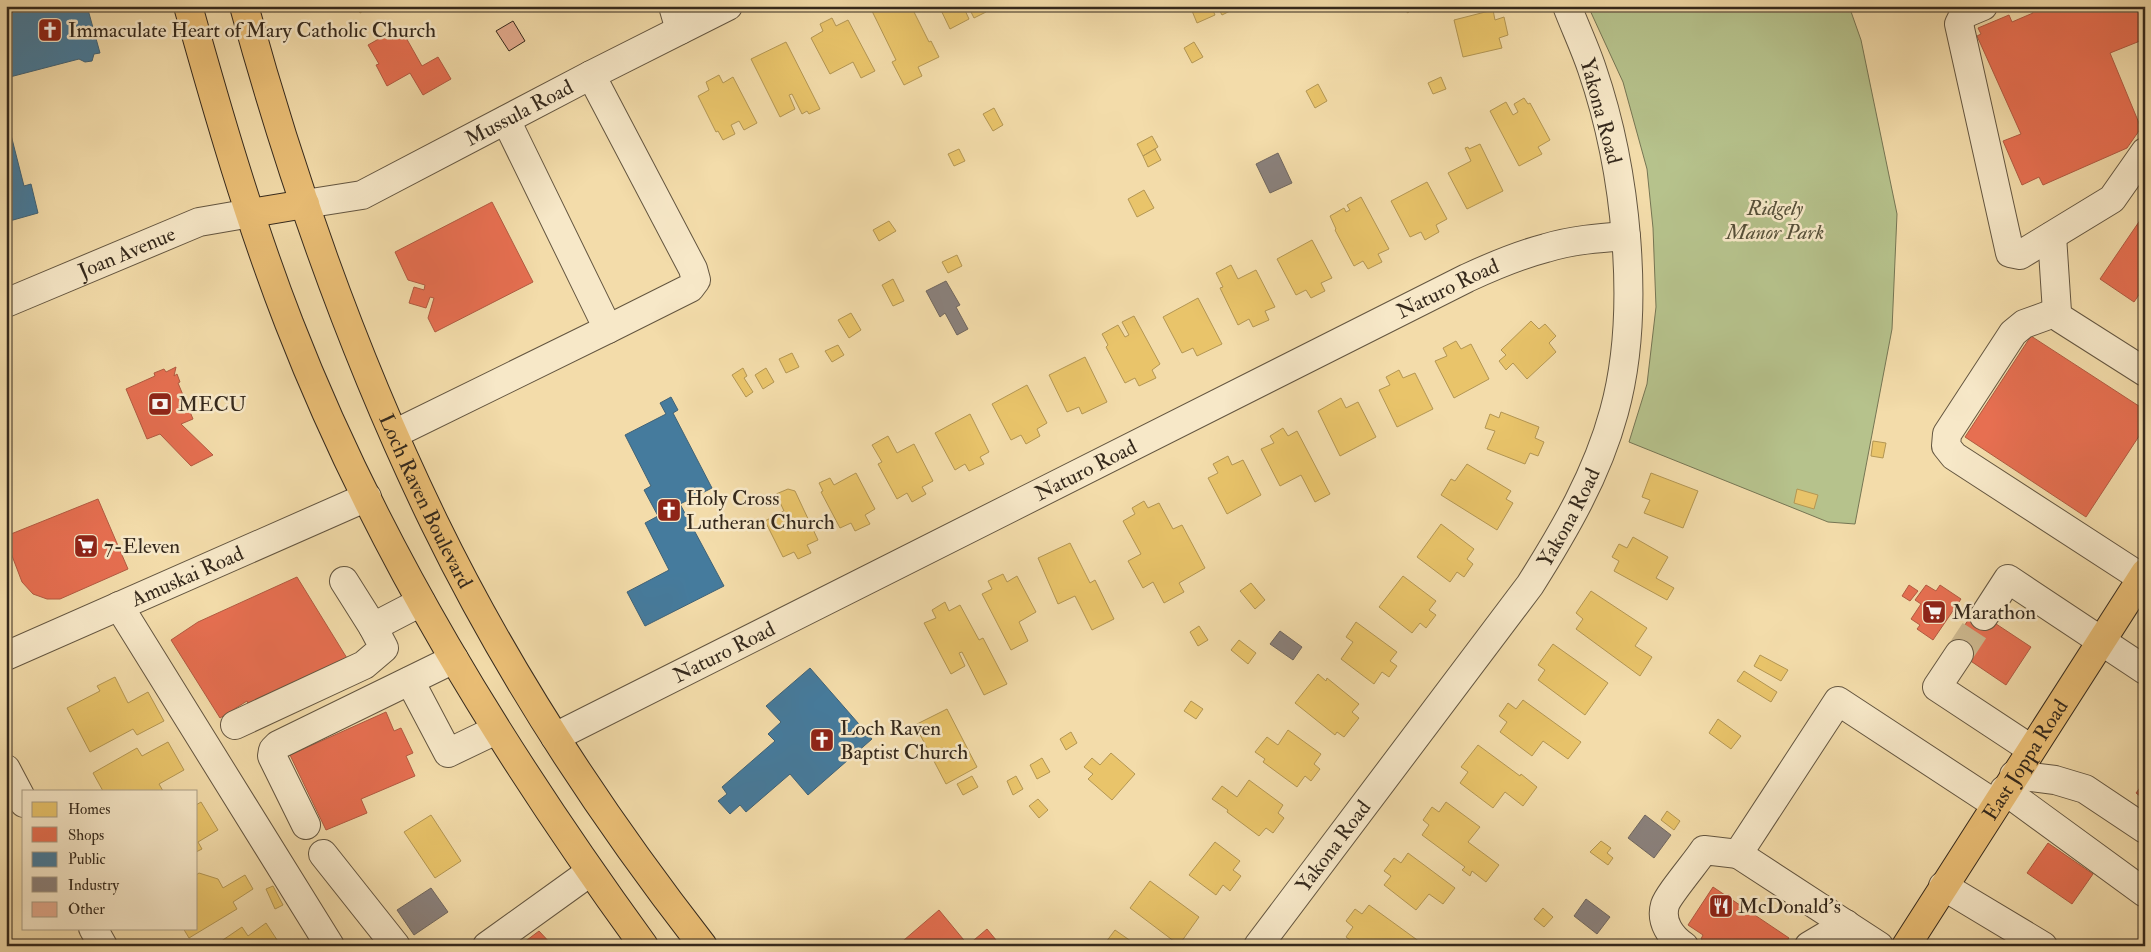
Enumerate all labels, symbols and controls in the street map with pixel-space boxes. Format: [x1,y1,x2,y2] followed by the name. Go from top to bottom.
[37,17,63,43] church icon: Immaculate Heart of Mary Catholic Church
[68,17,436,44] place label: Immaculate Heart of Mary Catholic Church
[1573,55,1628,168] street label: Yakona Road
[461,73,579,153] street label: Mussula Road
[1724,195,1824,246] park label: Ridgely Manor Park
[73,220,180,286] street label: Joan Avenue
[1392,252,1504,325] street label: Naturo Road
[147,391,173,417] bank icon: MECU
[178,391,247,418] place label: MECU
[372,410,479,594] street label: Loch Raven Boulevard
[1030,433,1142,507] street label: Naturo Road
[1531,463,1607,572] street label: Yakona Road
[686,485,835,536] place label: Holy Cross Lutheran Church
[656,497,682,523] church icon: Holy Cross Lutheran Church
[73,533,99,559] supermarket icon: 7-Eleven
[104,533,180,560] place label: 7-Eleven
[126,540,248,614] street label: Amuskai Road
[1921,599,1947,625] supermarket icon: Marathon
[1952,599,2036,626] place label: Marathon
[668,615,780,689] street label: Naturo Road
[1977,694,2075,826] street label: East Joppa Road
[840,715,968,766] place label: Loch Raven Baptist Church
[809,727,835,753] church icon: Loch Raven Baptist Church
[22,790,198,930] legend
[1290,794,1378,898] street label: Yakona Road
[68,800,110,819] text: Homes
[68,826,104,846] text: Shops
[68,850,106,869] text: Public
[68,876,119,895] text: Industry
[1708,893,1734,919] restaurant icon: McDonald's
[1738,893,1841,920] place label: McDonald's
[68,900,105,919] text: Other

